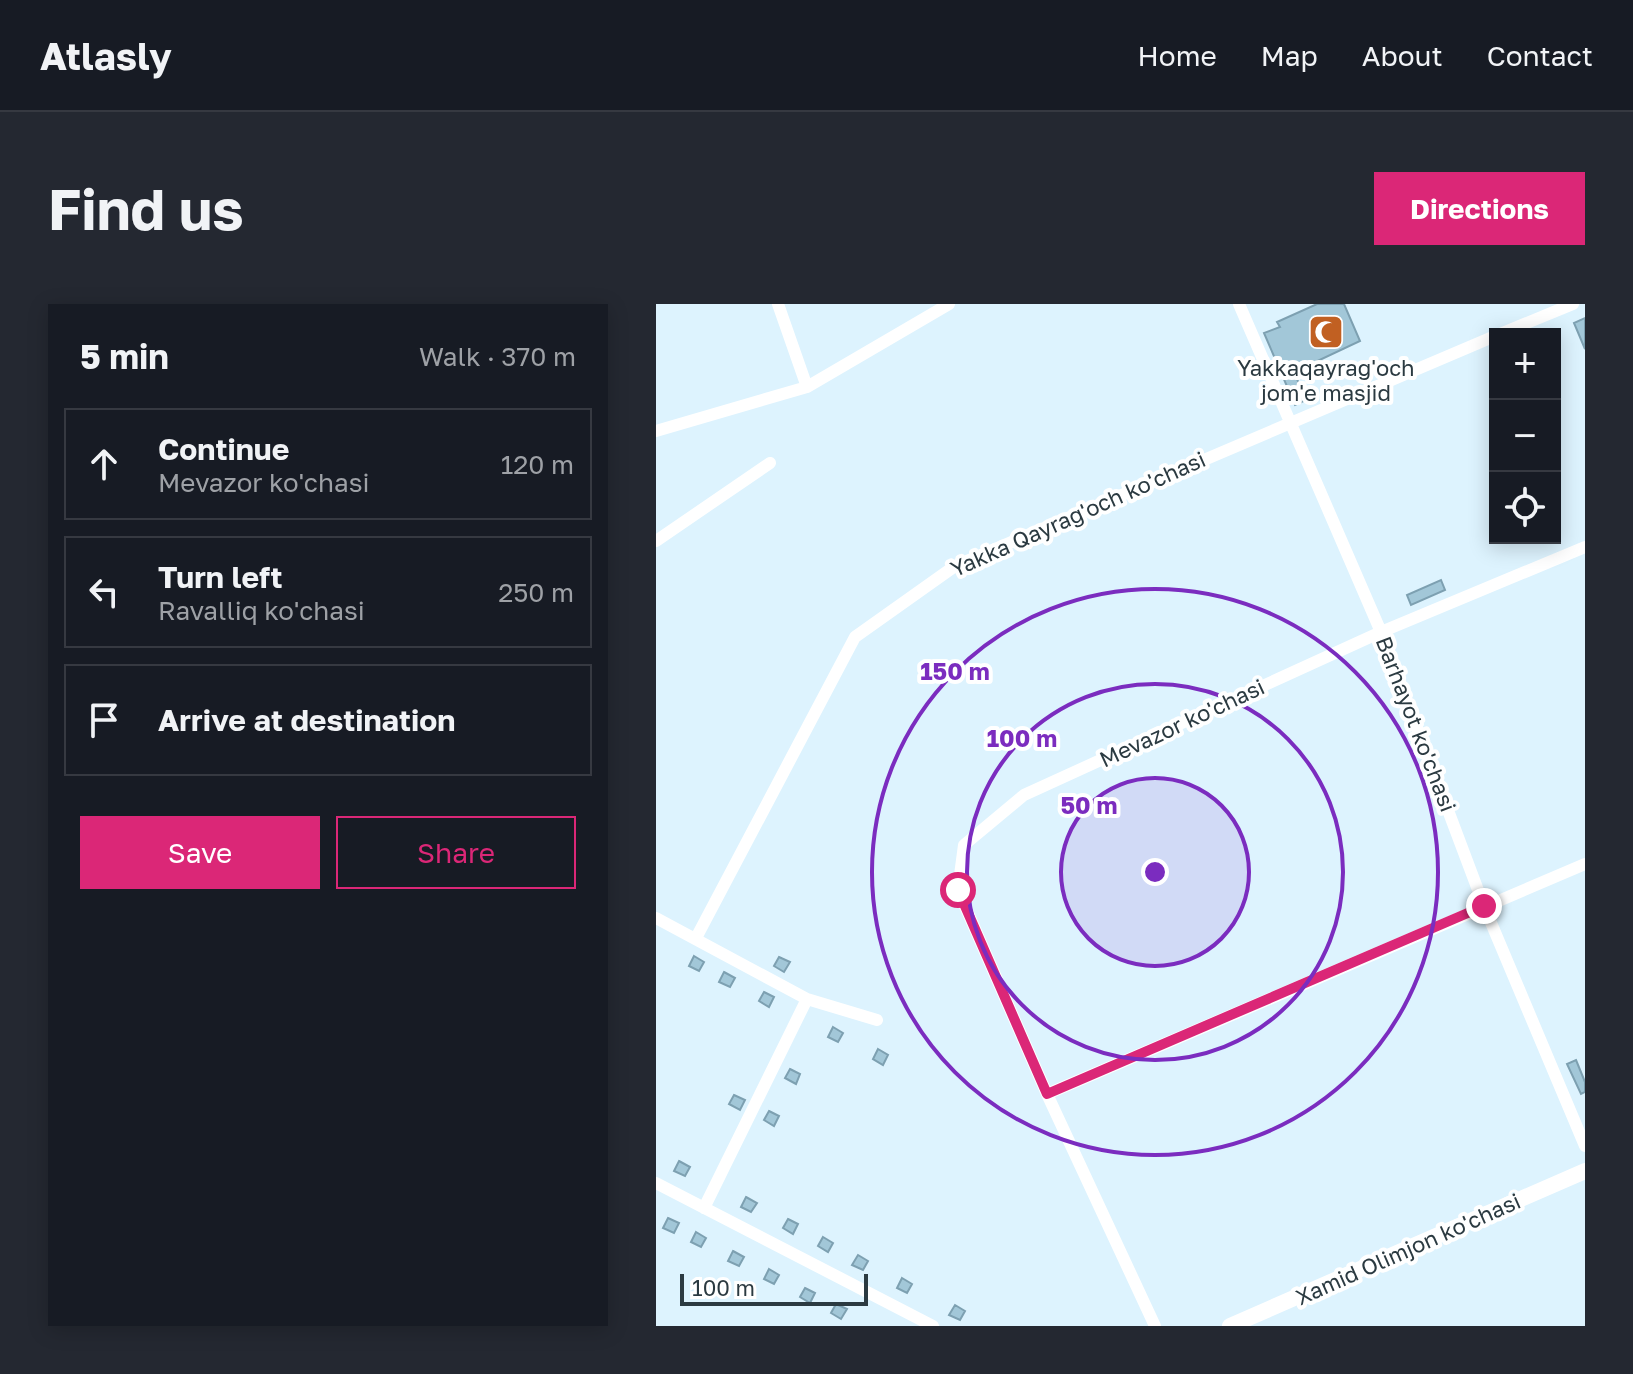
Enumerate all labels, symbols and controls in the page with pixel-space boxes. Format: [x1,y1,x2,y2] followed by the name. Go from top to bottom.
[40,33,172,78] text: Atlasly
[1138,39,1217,72] text: Home
[1261,39,1318,72] text: Map
[1362,39,1443,72] text: About
[1487,39,1593,72] text: Contact
[1374,172,1585,245] button: Directions
[48,175,244,242] text: Find us
[1307,313,1345,351] mosque icon: Yakkaqayrag'och jom'e masjid
[1489,328,1561,544] map controls
[1489,328,1561,400] button: +
[80,336,169,376] text: 5 min
[419,341,576,372] text: Walk · 370 m
[1237,354,1415,406] place label: Yakkaqayrag'och jom'e masjid
[1489,400,1561,472] button: −
[158,431,289,467] text: Continue
[82,442,126,486] icon: ahead
[946,445,1209,582] street label: Yakka Qayrag'och ko'chasi
[501,449,574,480] text: 120 m
[158,467,369,498] text: Mevazor ko'chasi
[1489,472,1561,544] button: locate
[158,559,283,595] text: Turn left
[82,570,126,614] icon: left
[498,577,574,608] text: 250 m
[158,595,365,626] text: Ravalliq ko'chasi
[1371,632,1462,815] street label: Barhayot ko'chasi
[920,656,990,685] text: 150 m
[1095,673,1269,773] street label: Mevazor ko'chasi
[82,698,126,742] icon: arrive
[158,702,455,738] text: Arrive at destination
[987,723,1057,752] text: 100 m
[1060,790,1118,819] text: 50 m
[80,816,320,889] button: Save
[336,816,576,889] button: Share
[1141,858,1169,886] centre of rings
[940,872,976,908] route start
[1466,888,1502,924] route end
[1291,1187,1524,1310] street label: Xamid Olimjon ko'chasi
[680,1270,868,1306] scale bar
[692,1274,755,1301] text: 100 m

